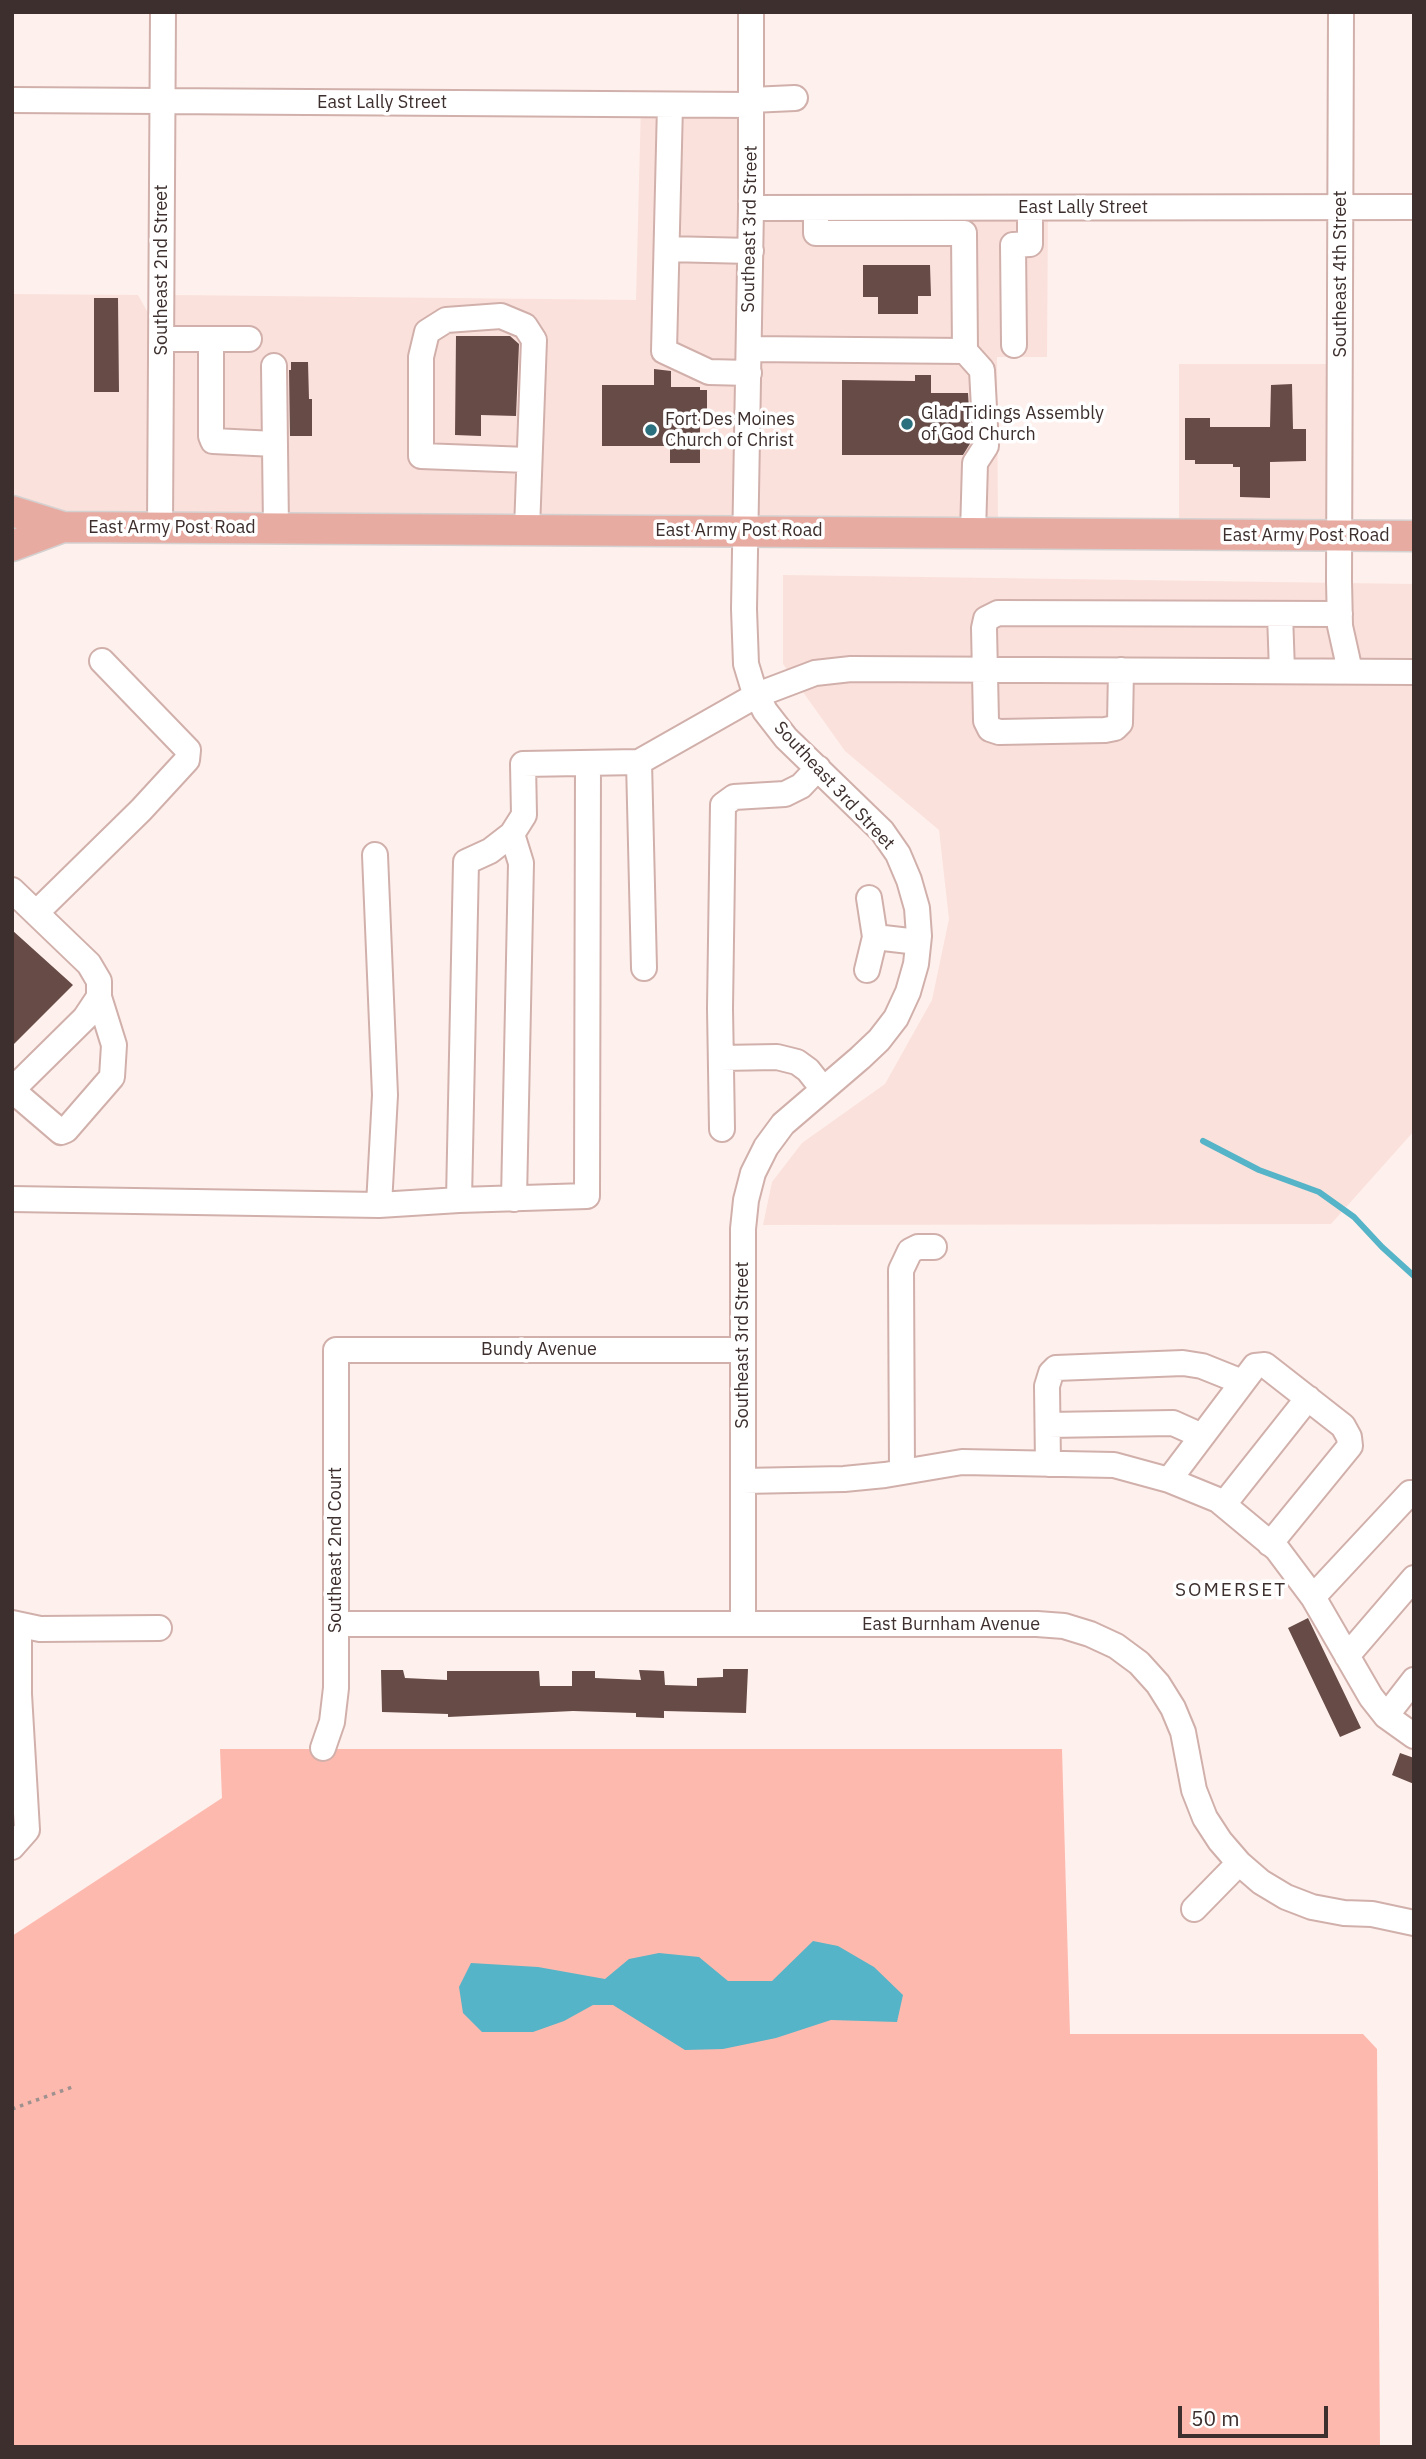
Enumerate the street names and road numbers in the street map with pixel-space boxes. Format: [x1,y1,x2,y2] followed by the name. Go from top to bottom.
[317,92,447,114] street label: East Lally Street
[738,145,762,313] street label: Southeast 3rd Street
[151,184,173,356] street label: Southeast 2nd Street
[1330,191,1352,357] street label: Southeast 4th Street
[1018,197,1148,219] street label: East Lally Street
[88,517,256,539] street label: East Army Post Road
[655,520,823,542] street label: East Army Post Road
[1222,525,1390,547] street label: East Army Post Road
[769,717,899,855] street label: Southeast 3rd Street
[732,1261,754,1429] street label: Southeast 3rd Street
[481,1339,597,1361] street label: Bundy Avenue
[325,1467,347,1633] street label: Southeast 2nd Court
[862,1614,1040,1636] street label: East Burnham Avenue

